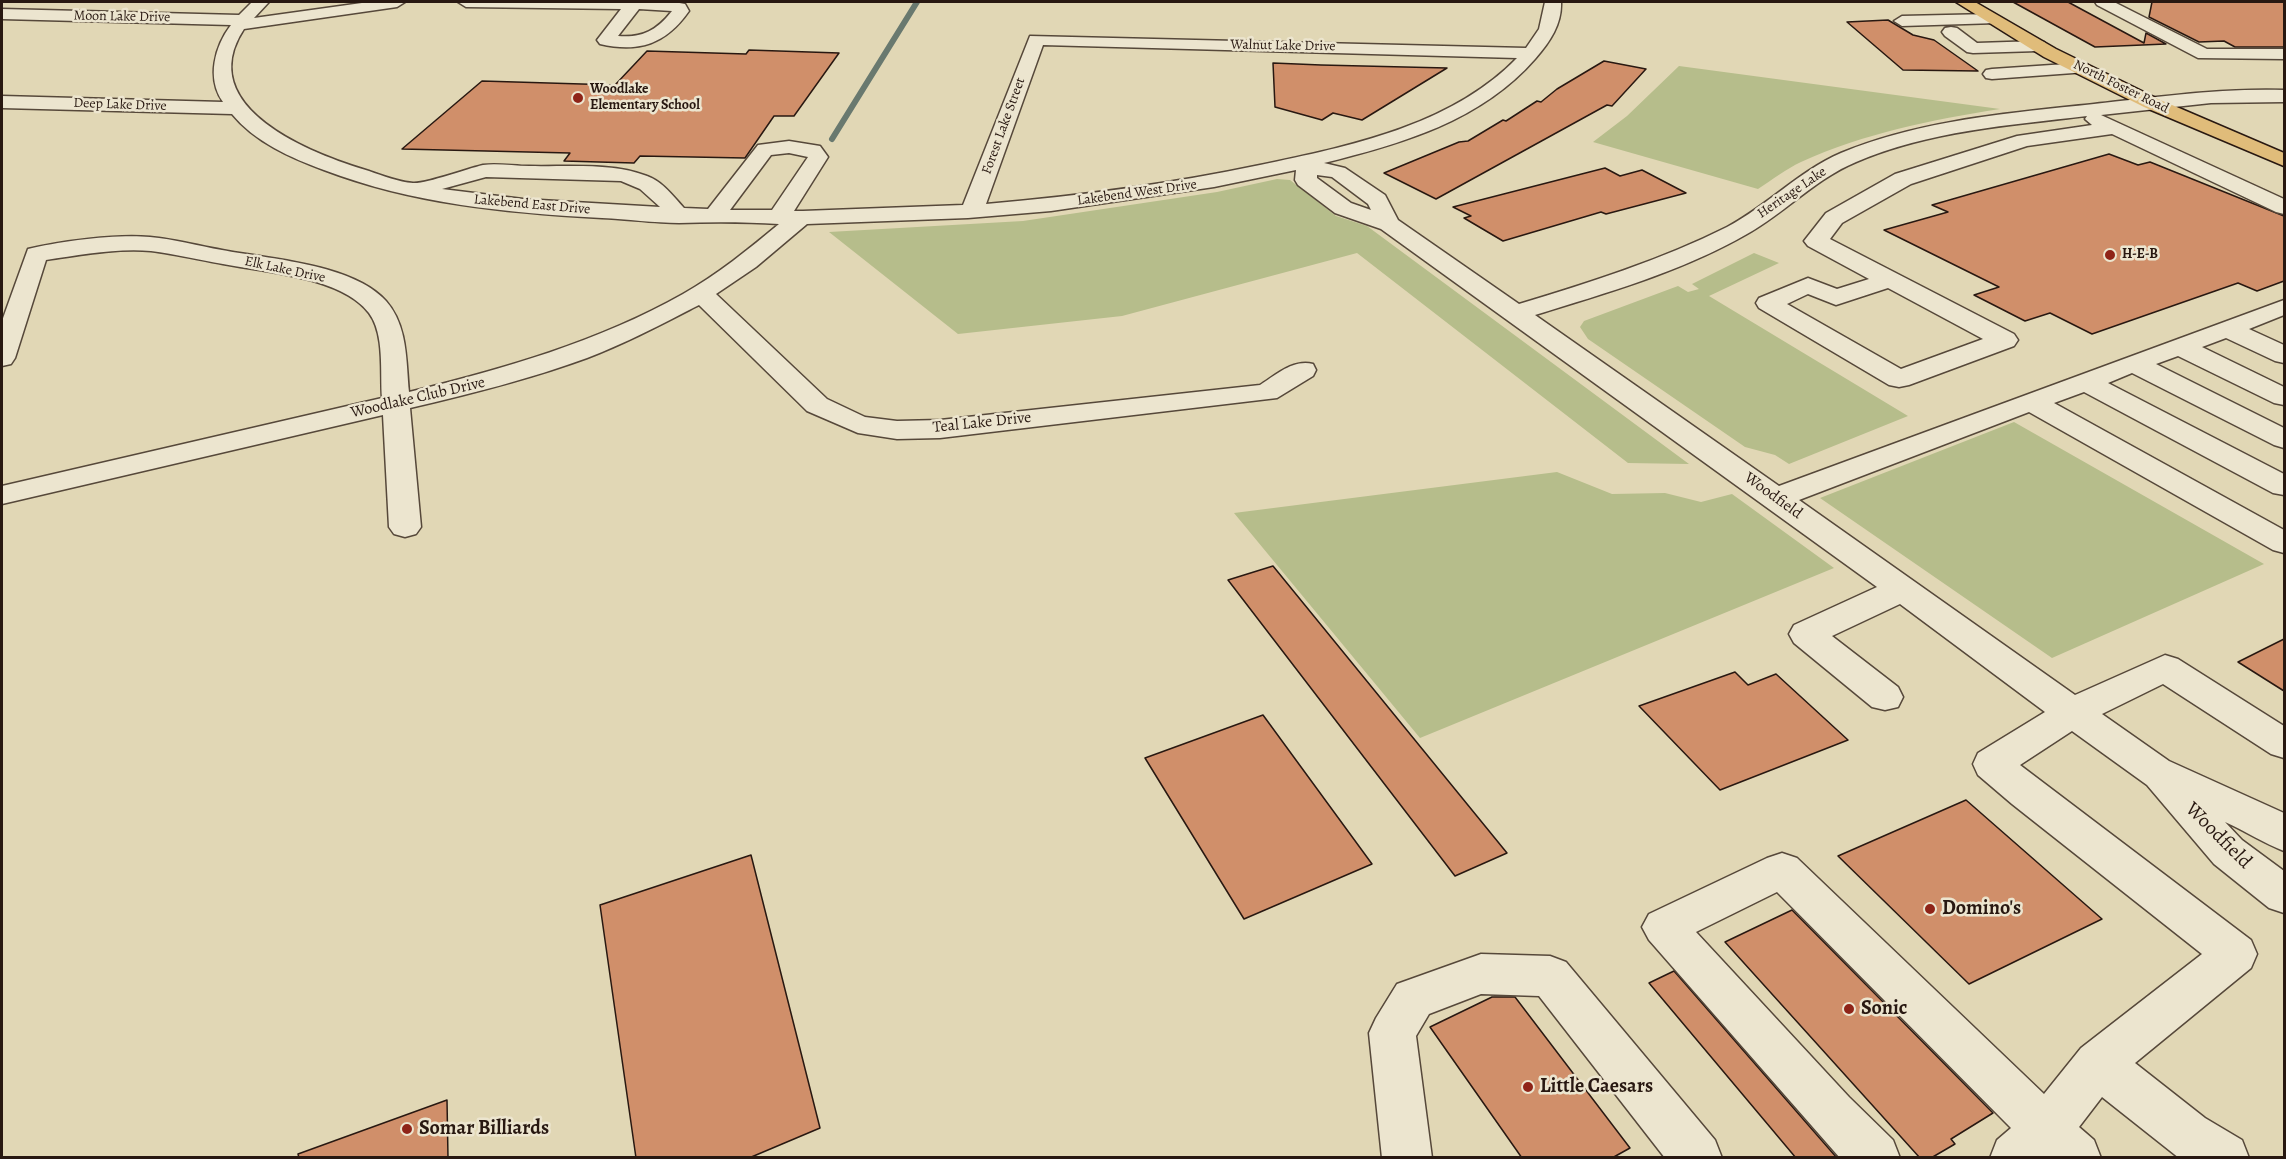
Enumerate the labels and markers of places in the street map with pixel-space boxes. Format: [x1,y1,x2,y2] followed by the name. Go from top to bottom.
[590,82,700,114] place label: Woodlake Elementary School
[571,91,585,105] marker: Woodlake Elementary School
[2122,247,2158,263] place label: H-E-B
[2103,248,2117,262] marker: H-E-B
[1942,897,2021,921] place label: Domino's
[1923,902,1937,916] marker: Domino's
[1861,997,1907,1021] place label: Sonic
[1842,1002,1856,1016] marker: Sonic
[1540,1075,1653,1099] place label: Little Caesars
[1521,1080,1535,1094] marker: Little Caesars
[419,1117,549,1141] place label: Somar Billiards
[400,1122,414,1136] marker: Somar Billiards

